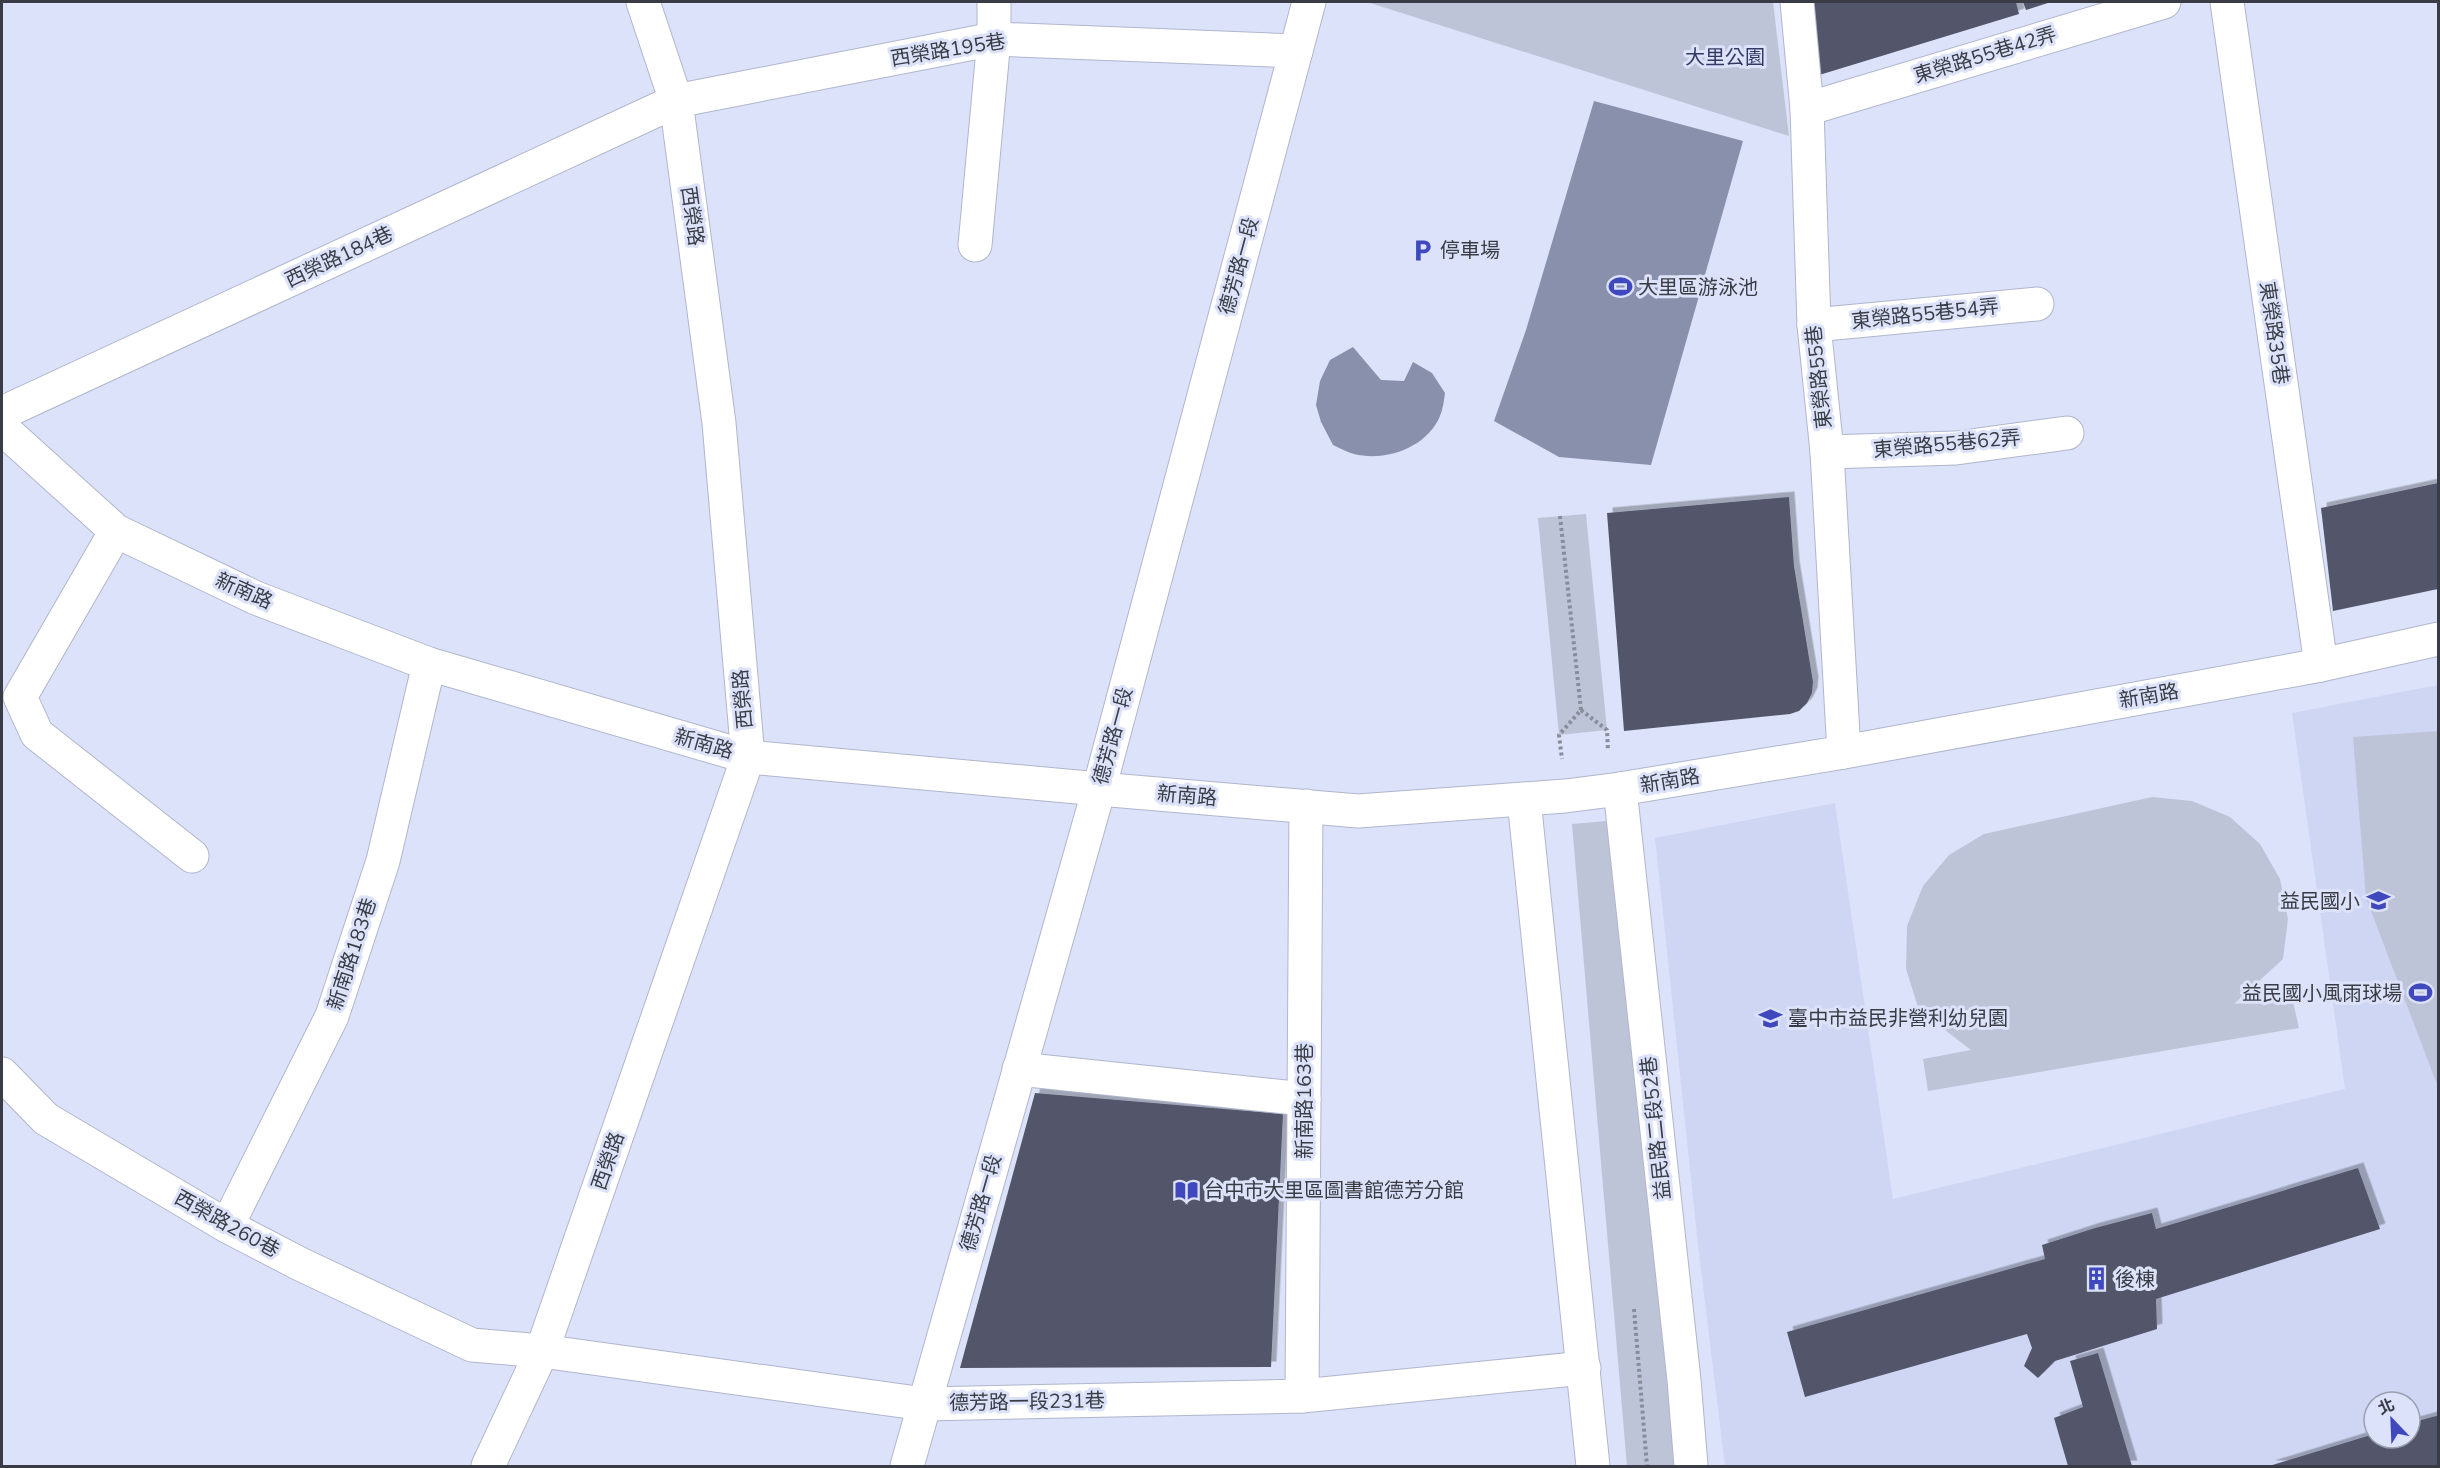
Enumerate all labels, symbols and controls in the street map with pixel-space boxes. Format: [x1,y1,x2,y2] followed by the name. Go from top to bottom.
[1910,20,2060,90] street label: 東榮路55巷42弄
[889,28,1007,72] street label: 西榮路195巷
[1685,44,1765,71] park label: 大里公園
[674,184,710,248] street label: 西榮路
[1213,214,1265,318] street label: 德芳路一段
[281,220,397,294] street label: 西榮路184巷
[1409,237,1435,263] parking icon: 停車場
[1440,237,1500,264] place label: 停車場
[1607,274,1633,300] sports icon: 大里區游泳池
[1638,274,1758,301] place label: 大里區游泳池
[2253,280,2295,386] street label: 東榮路35巷
[1850,293,2000,335] street label: 東榮路55巷54弄
[1800,324,1838,430] street label: 東榮路55巷
[1872,424,2022,464] street label: 東榮路55巷62弄
[211,566,277,616] street label: 新南路
[727,668,759,730] street label: 西榮路
[2117,677,2181,715] street label: 新南路
[1087,684,1139,788] street label: 德芳路一段
[671,723,737,765] street label: 新南路
[1638,762,1702,800] street label: 新南路
[1156,780,1218,812] street label: 新南路
[2280,888,2360,915] place label: 益民國小
[2365,888,2391,914] school or university icon: 益民國小
[321,895,383,1013] street label: 新南路183巷
[2242,980,2402,1007] place label: 益民國小風雨球場
[2407,980,2433,1006] sports icon: 益民國小風雨球場
[1757,1005,1783,1031] school or university icon: 臺中市益民非營利幼兒園
[1788,1005,2008,1032] place label: 臺中市益民非營利幼兒園
[1291,1043,1318,1159] street label: 新南路163巷
[1635,1055,1677,1201] street label: 益民路二段52巷
[585,1128,631,1194] street label: 西榮路
[954,1151,1008,1255] street label: 德芳路一段
[1173,1177,1199,1203] library icon: 台中市大里區圖書館德芳分館
[1204,1177,1464,1204] place label: 台中市大里區圖書館德芳分館
[170,1184,284,1264] street label: 西榮路260巷
[2084,1266,2110,1292] building icon: 後棟
[2115,1266,2155,1293] place label: 後棟
[949,1387,1105,1417] street label: 德芳路一段231巷
[2362,1390,2422,1450] north arrow
[2375,1394,2398,1420] text: 北

